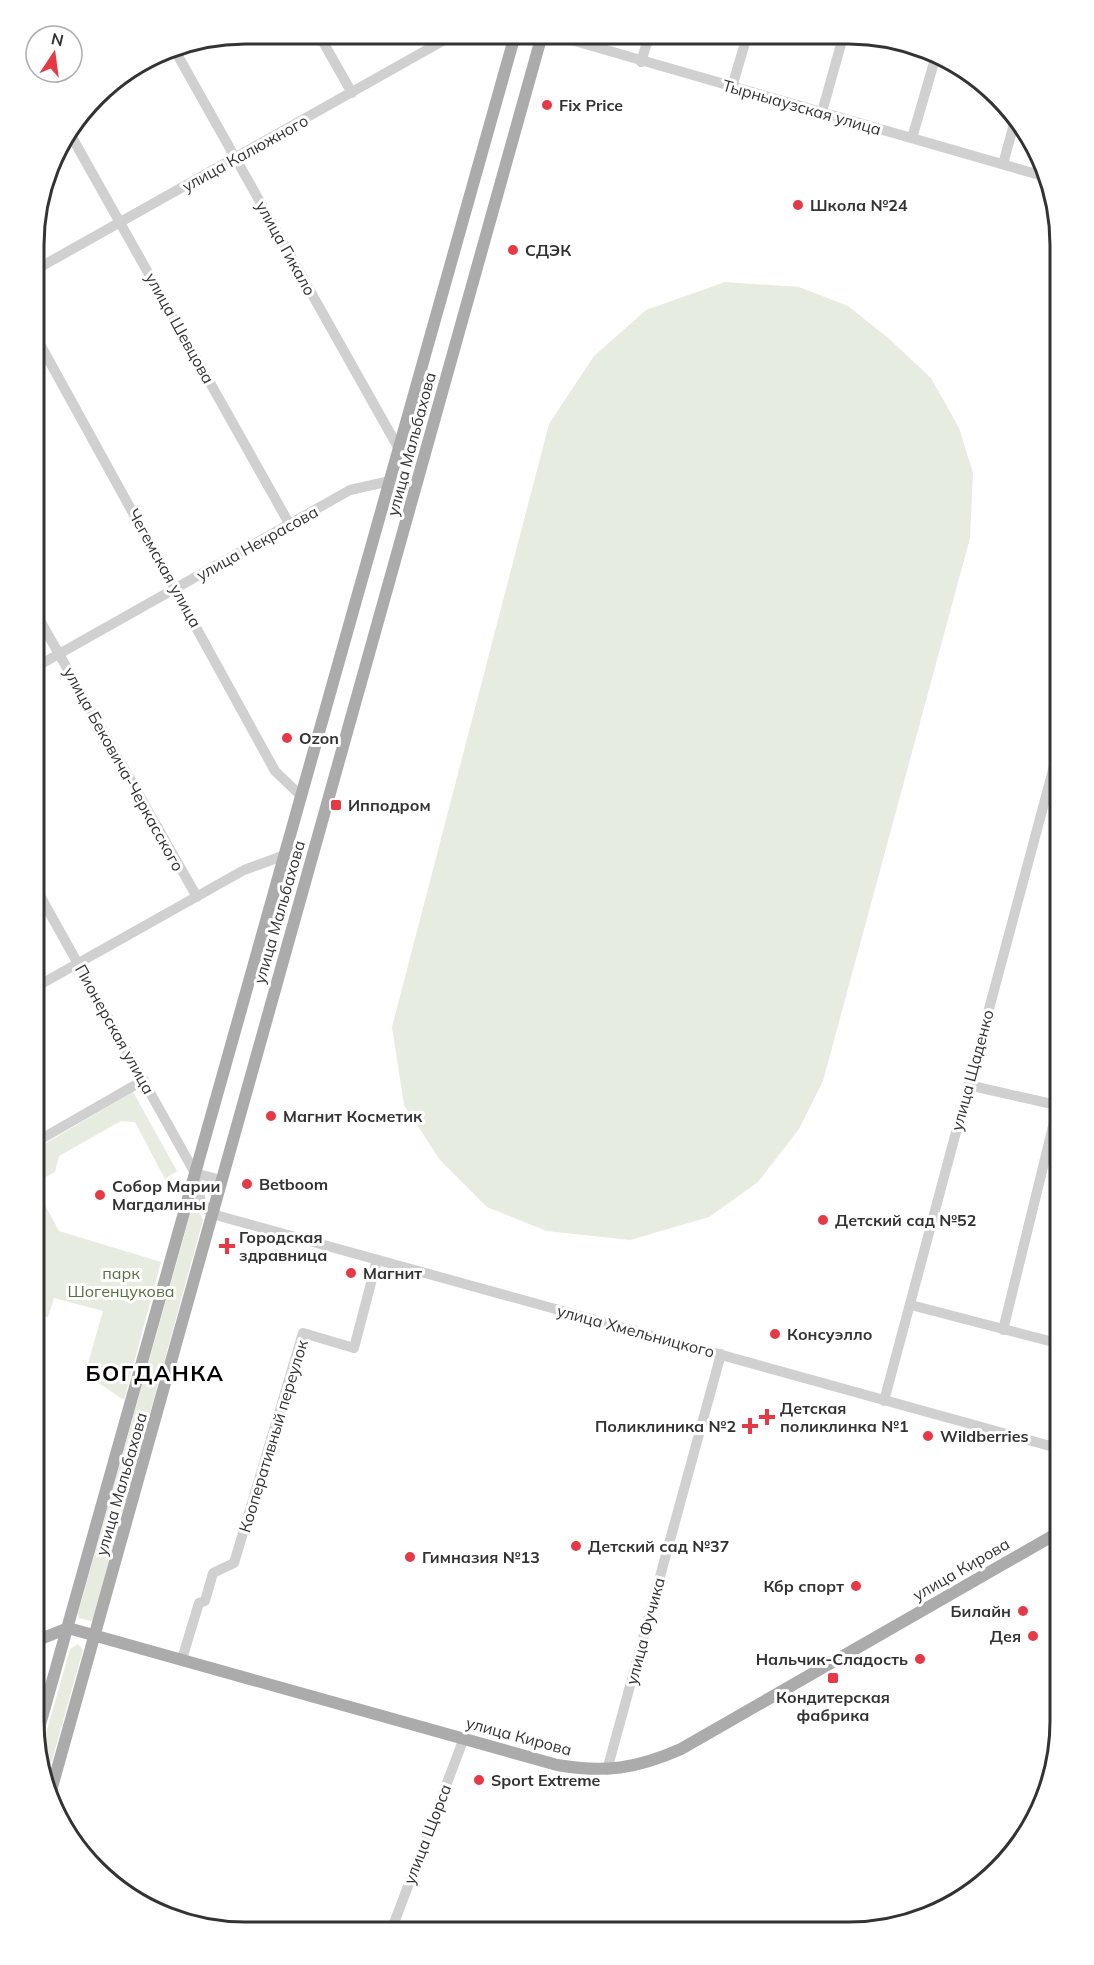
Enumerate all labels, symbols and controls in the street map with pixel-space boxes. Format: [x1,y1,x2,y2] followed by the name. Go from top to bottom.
[24,24,84,84] north arrow
[49,28,66,50] text: N
[720,75,884,139] street label: Тырныаузская улица
[559,95,623,115] place label: Fix Price
[540,98,554,112] marker: Fix Price
[178,110,312,196] street label: улица Калюжного
[810,195,908,215] place label: Школа №24
[252,197,320,299] street label: улица Гикало
[791,198,805,212] marker: Школа №24
[525,240,571,260] place label: СДЭК
[506,243,520,257] marker: СДЭК
[141,269,219,387] street label: улица Шевцова
[382,370,440,518] street label: улица Мальбахова
[193,501,321,585] street label: улица Некрасова
[124,505,206,631] street label: Чегемская улица
[59,663,189,875] street label: улица Бековича-Черкасского
[299,728,339,748] place label: Ozon
[280,731,294,745] marker: Ozon
[348,795,431,815] place label: Ипподром
[329,798,343,812] marker: Ипподром
[249,838,309,986] street label: улица Мальбахова
[71,961,159,1097] street label: Пионерская улица
[946,1007,998,1133] street label: улица Щаденко
[283,1106,423,1126] place label: Магнит Косметик
[264,1109,278,1123] marker: Магнит Косметик
[259,1174,328,1194] place label: Betboom
[112,1176,220,1214] place label: Собор Марии Магдалины
[240,1177,254,1191] marker: Betboom
[93,1188,107,1202] marker: Собор Марии Магдалины
[835,1210,976,1230] place label: Детский сад №52
[816,1213,830,1227] marker: Детский сад №52
[239,1227,327,1265] place label: Городская здравница
[220,1239,234,1253] marker: Городская здравница
[67,1263,175,1301] park label: парк Шогенцукова
[363,1263,422,1283] place label: Магнит
[344,1266,358,1280] marker: Магнит
[555,1300,717,1362] street label: улица Хмельницкого
[787,1324,872,1344] place label: Консуэлло
[768,1327,782,1341] marker: Консуэлло
[234,1337,312,1535] street label: Кооперативный переулок
[85,1359,225,1387] district label: БОГДАНКА
[780,1398,909,1436] place label: Детская поликлинка №1
[758,1408,776,1426] marker: Детская поликлинка №1
[91,1410,151,1558] street label: улица Мальбахова
[595,1416,736,1436] place label: Поликлиника №2
[741,1417,759,1435] marker: Поликлиника №2
[940,1426,1028,1446] place label: Wildberries
[921,1429,935,1443] marker: Wildberries
[909,1533,1013,1605] street label: улица Кирова
[588,1536,729,1556] place label: Детский сад №37
[569,1539,583,1553] marker: Детский сад №37
[422,1547,540,1567] place label: Гимназия №13
[403,1550,417,1564] marker: Гимназия №13
[621,1575,669,1687] street label: улица Фучика
[763,1576,844,1596] place label: Кбр спорт
[849,1579,863,1593] marker: Кбр спорт
[951,1601,1011,1621] place label: Билайн
[1016,1604,1030,1618] marker: Билайн
[990,1626,1021,1646] place label: Дея
[1026,1629,1040,1643] marker: Дея
[756,1649,908,1669] place label: Нальчик-Сладость
[913,1652,927,1666] marker: Нальчик-Сладость
[826,1671,840,1685] marker: Кондитерская фабрика
[776,1687,890,1725] place label: Кондитерская фабрика
[464,1712,574,1760] street label: улица Кирова
[491,1770,601,1790] place label: Sport Extreme
[472,1773,486,1787] marker: Sport Extreme
[399,1781,455,1887] street label: улица Щорса

